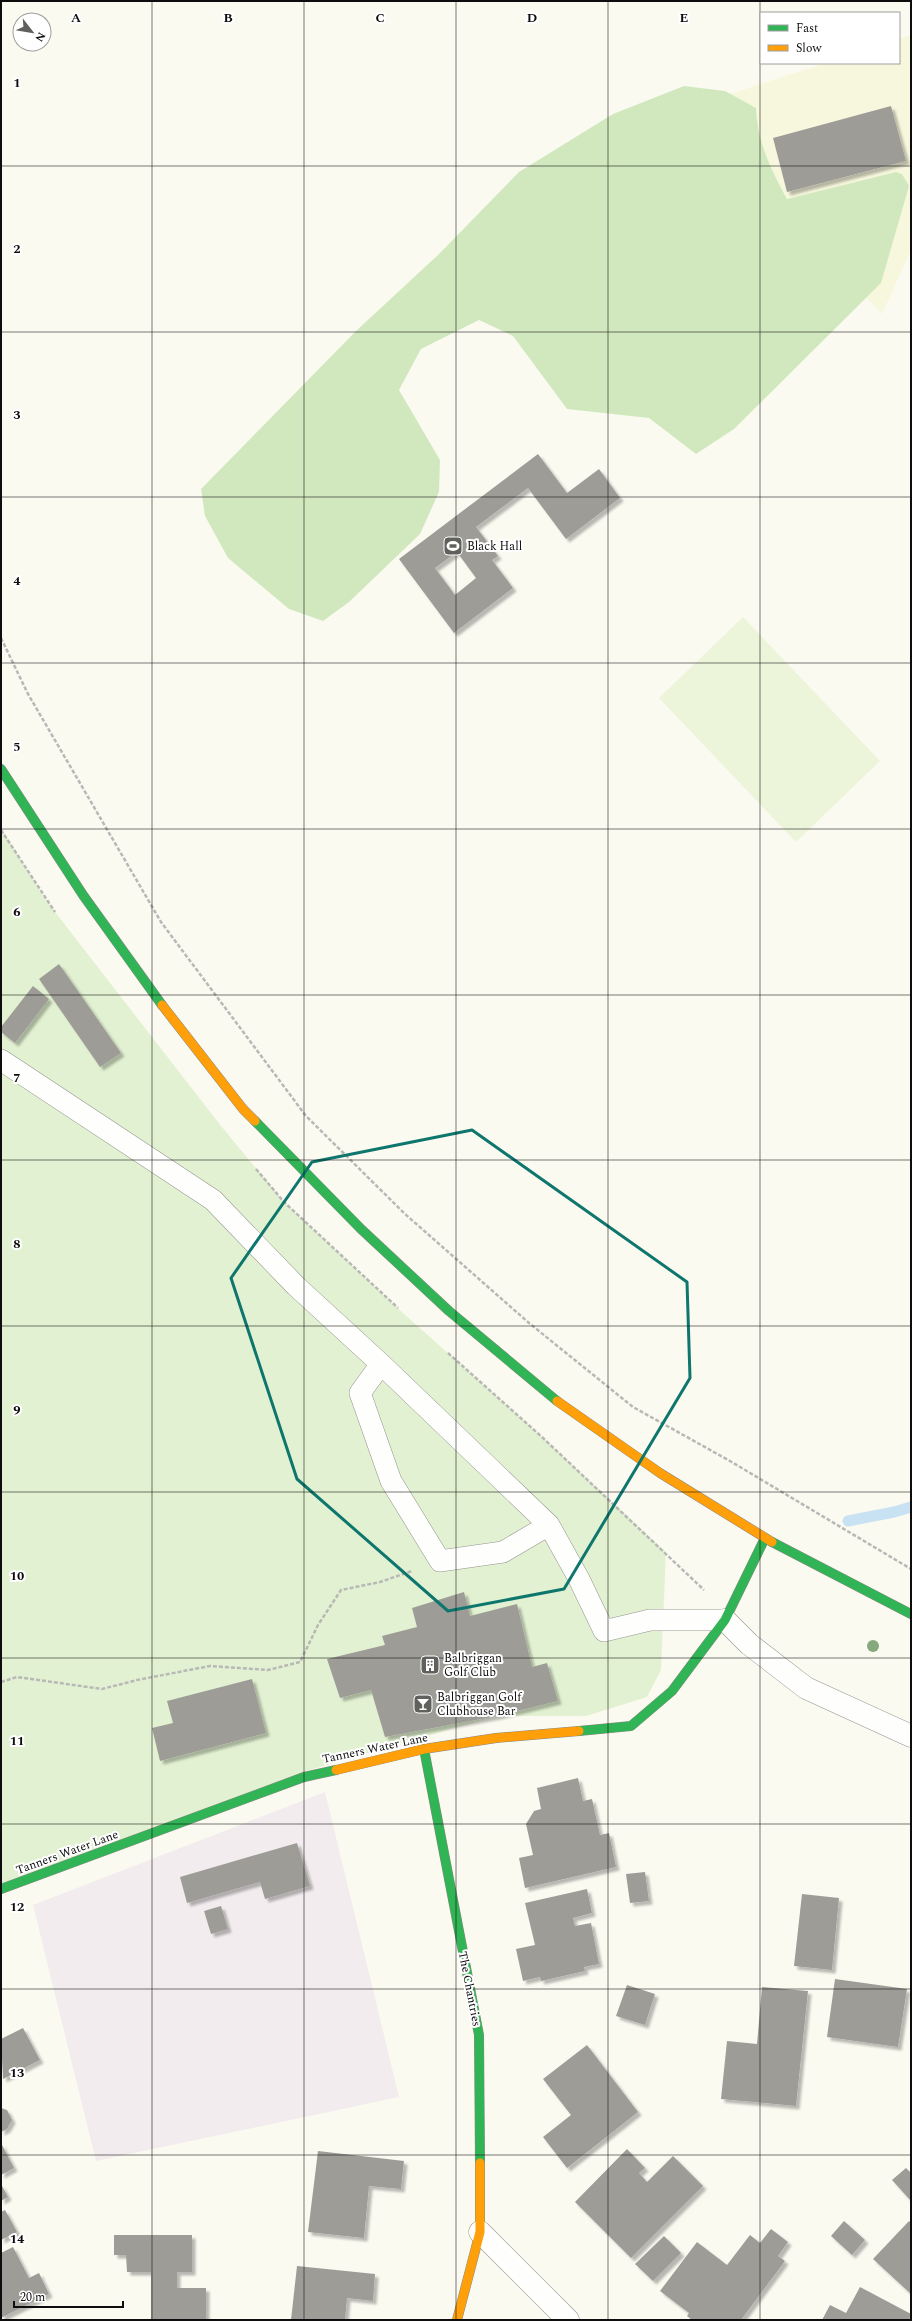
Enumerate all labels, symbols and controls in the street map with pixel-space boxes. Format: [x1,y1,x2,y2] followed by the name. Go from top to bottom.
[71,8,81,28] text: A
[223,8,233,28] text: B
[375,8,385,28] text: C
[527,8,537,28] text: D
[680,8,689,28] text: E
[12,12,52,52] north arrow
[760,12,900,64] legend
[796,19,818,38] text: Fast
[31,29,50,45] text: N
[796,39,822,58] text: Slow
[13,73,21,93] text: 1
[13,239,21,259] text: 2
[13,405,21,425] text: 3
[442,535,464,557] sports icon: Black Hall
[467,537,522,556] place label: Black Hall
[13,571,21,591] text: 4
[13,737,21,757] text: 5
[13,902,21,922] text: 6
[13,1068,21,1088] text: 7
[13,1234,21,1254] text: 8
[13,1400,21,1420] text: 9
[10,1566,24,1586] text: 10
[444,1649,502,1682] place label: Balbriggan Golf Club
[419,1654,441,1676] building icon: Balbriggan Golf Club
[437,1688,522,1721] place label: Balbriggan Golf Clubhouse Bar
[412,1693,434,1715] bar icon: Balbriggan Golf Clubhouse Bar
[320,1728,430,1769] street label: Tanners Water Lane
[10,1731,24,1751] text: 11
[13,1825,121,1880] street label: Tanners Water Lane
[10,1897,24,1917] text: 12
[453,1950,486,2028] street label: The Chantries
[10,2063,24,2083] text: 13
[10,2229,25,2249] text: 14
[14,2283,123,2309] scale bar
[20,2288,45,2307] text: 20 m

